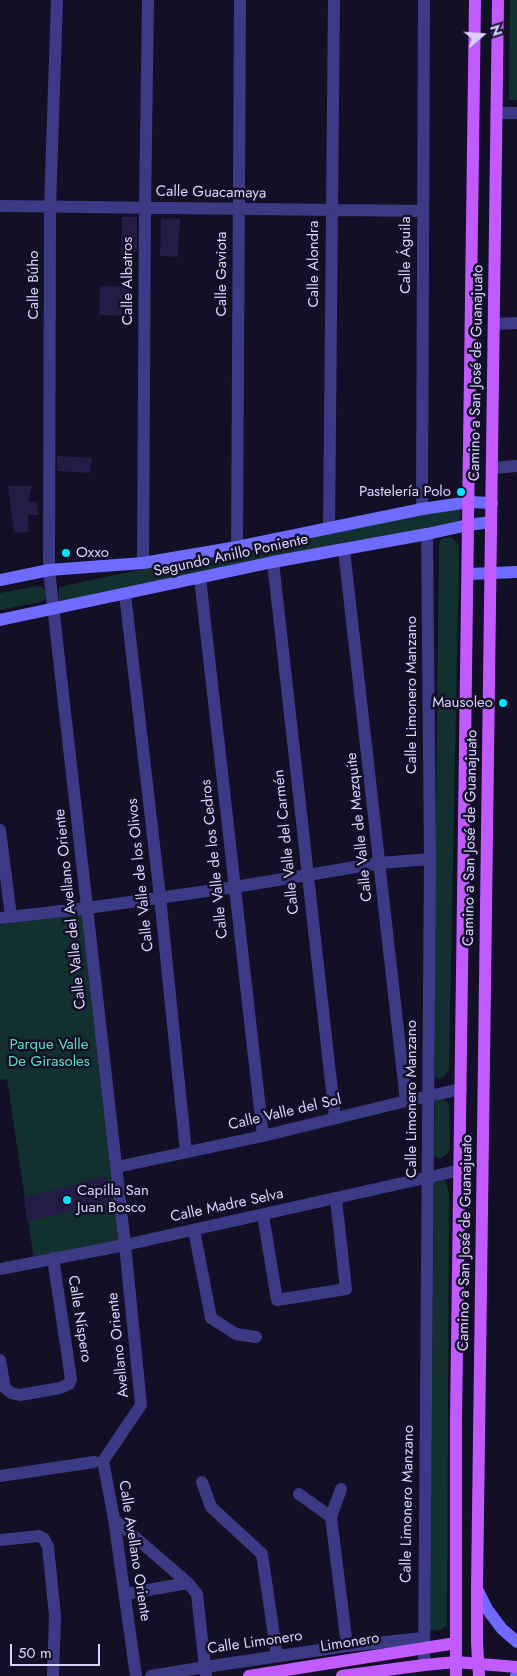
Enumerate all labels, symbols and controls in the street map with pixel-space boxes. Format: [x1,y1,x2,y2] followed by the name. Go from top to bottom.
[457,10,507,60] north arrow
[485,22,507,39] text: N
[156,183,266,203] street label: Calle Guacamaya
[397,216,415,294] street label: Calle Águila
[305,221,323,307] street label: Calle Alondra
[213,232,231,316] street label: Calle Gaviota
[119,237,137,325] street label: Calle Albatros
[25,251,43,319] street label: Calle Búho
[466,265,488,481] street label: Camino a San José de Guanajuato
[359,483,451,501] place label: Pastelería Polo
[455,486,467,498] marker: Pastelería Polo
[152,531,310,581] street label: Segundo Anillo Poniente
[76,544,109,562] place label: Oxxo
[60,547,72,559] marker: Oxxo
[403,616,421,774] street label: Calle Limonero Manzano
[432,694,493,712] place label: Mausoleo
[497,697,509,709] marker: Mausoleo
[460,730,482,946] street label: Camino a San José de Guanajuato
[343,751,377,903] street label: Calle Valle de Mezquite
[270,769,304,915] street label: Calle Valle del Carmén
[198,778,232,940] street label: Calle Valle de los Cedros
[124,797,158,953] street label: Calle Valle de los Olivos
[52,808,90,1010] street label: Calle Valle del Avellano Oriente
[403,1020,421,1178] street label: Calle Limonero Manzano
[8,1036,90,1071] park label: Parque Valle De Girasoles
[227,1091,343,1135] street label: Calle Valle del Sol
[455,1135,477,1351] street label: Camino a San José de Guanajuato
[77,1182,149,1217] place label: Capilla San Juan Bosco
[169,1185,285,1227] street label: Calle Madre Selva
[61,1194,73,1206] marker: Capilla San Juan Bosco
[63,1274,95,1364] street label: Calle Níspero
[105,1291,133,1399] street label: Avellano Oriente
[398,1425,418,1583] street label: Calle Limonero Manzano
[114,1479,154,1623] street label: Calle Avellano Oriente
[206,1627,304,1659] street label: Calle Limonero
[319,1629,381,1657] street label: Limonero
[12,1634,102,1666] scale bar
[18,1642,52,1664] text: 50 m

